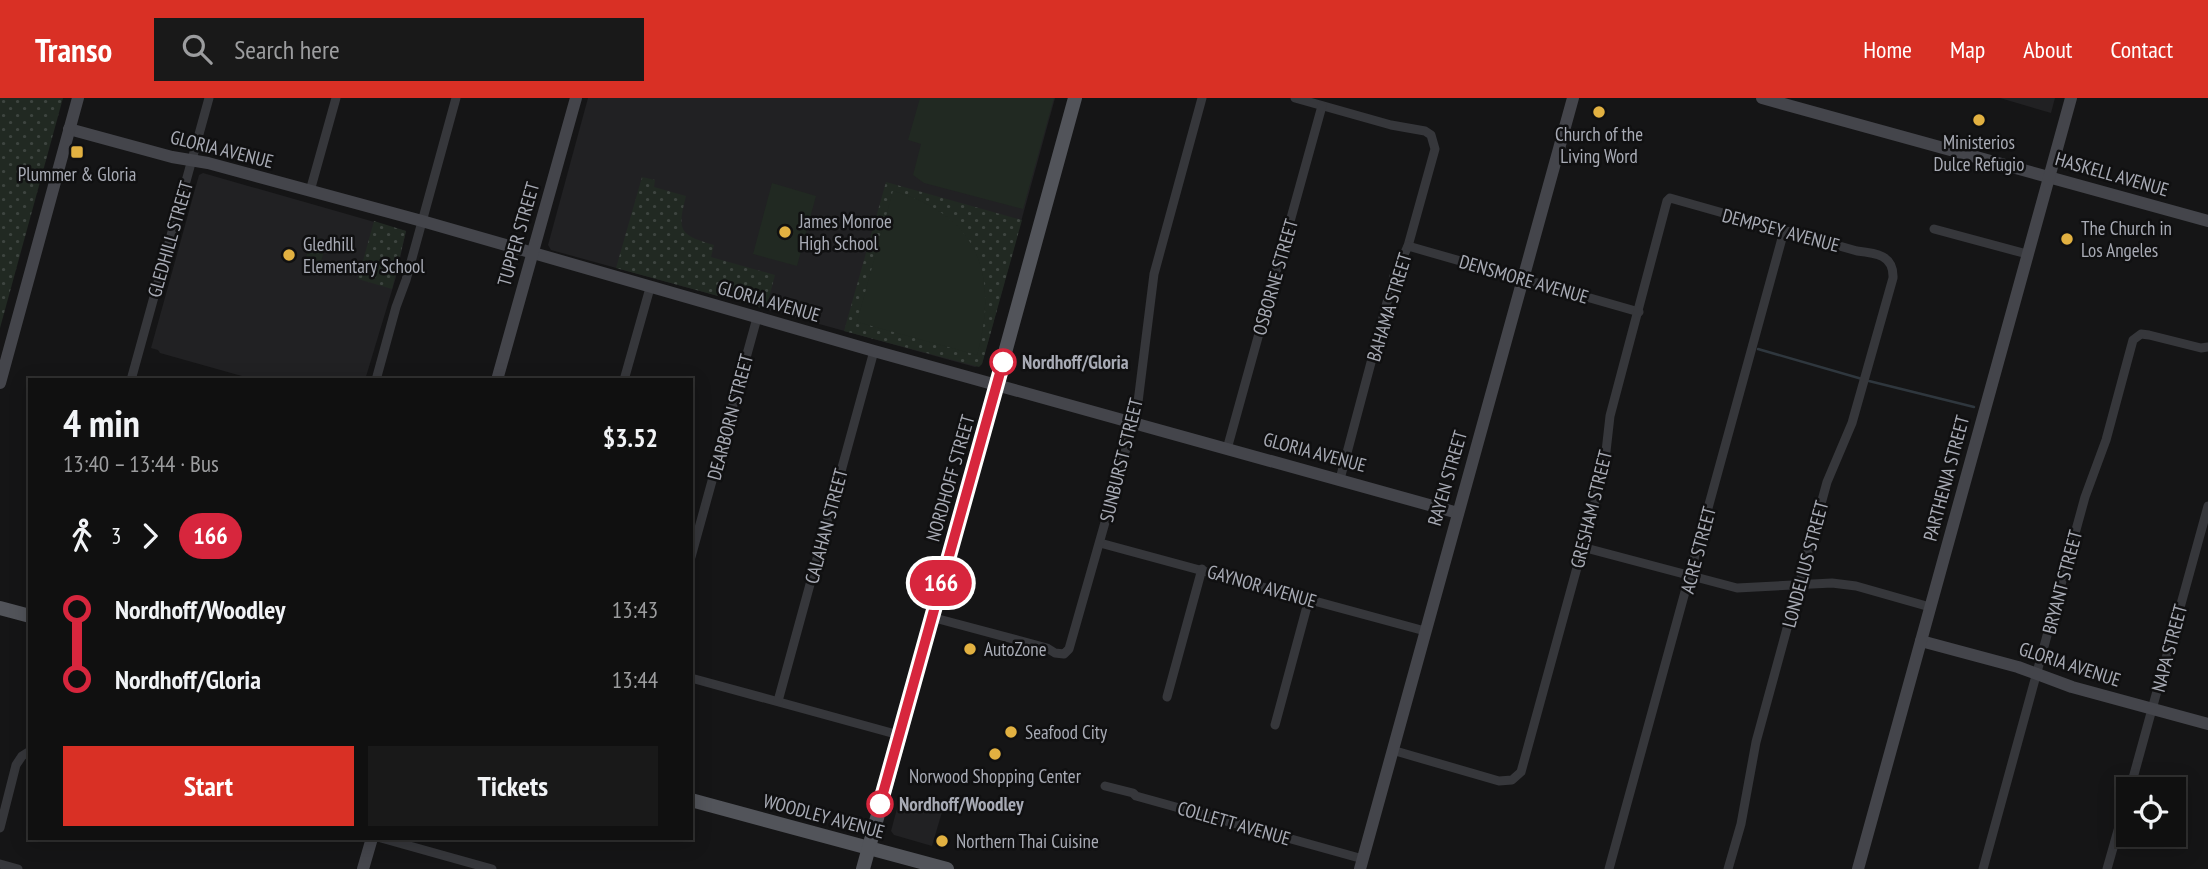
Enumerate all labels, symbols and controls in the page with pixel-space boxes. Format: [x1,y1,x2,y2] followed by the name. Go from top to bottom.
[154,18,644,81] search box
[35,28,112,71] text: Transo
[178,30,216,68] icon: search
[234,33,340,66] text: Search here
[1863,34,1912,65] text: Home
[1950,34,1985,65] text: Map
[2023,34,2072,65] text: About
[2110,34,2173,65] text: Contact
[1591,104,1607,120] marker: Church of the Living Word
[1971,112,1987,128] marker: Ministerios Dulce Refugio
[1555,122,1643,168] place label: Church of the Living Word
[168,125,276,173] street label: GLORIA AVENUE
[1934,130,2024,176] place label: Ministerios Dulce Refugio
[69,144,85,160] marker: Plummer & Gloria
[2052,146,2172,202] street label: HASKELL AVENUE
[18,162,136,186] place label: Plummer & Gloria
[142,178,198,300] street label: GLEDHILL STREET
[492,179,544,289] street label: TUPPER STREET
[1720,203,1842,257] street label: DEMPSEY AVENUE
[798,209,892,255] place label: James Monroe High School
[1247,216,1303,338] street label: OSBORNE STREET
[2081,216,2172,262] place label: The Church in Los Angeles
[777,224,793,240] marker: James Monroe High School
[2059,231,2075,247] marker: The Church in Los Angeles
[303,232,425,278] place label: Gledhill Elementary School
[281,247,297,263] marker: Gledhill Elementary School
[1361,249,1417,364] street label: BAHAMA STREET
[1457,249,1591,309] street label: DENSMORE AVENUE
[715,275,823,327] street label: GLORIA AVENUE
[990,349,1016,375] marker: Nordhoff/Gloria
[1022,350,1129,374] place label: Nordhoff/Gloria
[702,351,758,483] street label: DEARBORN STREET
[1094,395,1148,524] street label: SUNBURST STREET
[63,398,140,447] text: 4 min
[920,411,980,544] street label: NORDHOFF STREET
[1918,412,1974,543] street label: PARTHENIA STREET
[603,421,658,454] text: $3.52
[1261,427,1369,477] street label: GLORIA AVENUE
[1422,427,1472,528] street label: RAYEN STREET
[1565,447,1617,570] street label: GRESHAM STREET
[63,449,219,478] text: 13:40 – 13:44 · Bus
[799,465,853,586] street label: CALAHAN STREET
[1777,497,1834,630] street label: LONDELIUS STREET
[1675,503,1721,596] street label: ACRE STREET
[63,517,101,555] icon: walk
[131,517,169,555] icon: forward
[193,520,228,551] text: 166
[111,521,121,550] text: 3
[2037,527,2087,637] street label: BRYANT STREET
[1205,559,1319,613] street label: GAYNOR AVENUE
[901,560,981,606] line badge: 166
[924,567,958,598] text: 166
[115,593,286,626] text: Nordhoff/Woodley
[612,595,658,624] text: 13:43
[2146,601,2192,694] street label: NAPA STREET
[2016,636,2124,692] street label: GLORIA AVENUE
[984,637,1047,661] place label: AutoZone
[962,641,978,657] marker: AutoZone
[115,663,261,696] text: Nordhoff/Gloria
[612,665,658,694] text: 13:44
[1025,720,1108,744] place label: Seafood City
[1003,724,1019,740] marker: Seafood City
[63,746,354,826] button: Start
[368,746,658,826] button: Tickets
[987,746,1003,762] marker: Norwood Shopping Center
[909,764,1082,788] place label: Norwood Shopping Center
[2116,777,2186,847] map controls
[2116,777,2186,847] button: locate
[761,788,887,844] street label: WOODLEY AVENUE
[867,791,893,817] marker: Nordhoff/Woodley
[899,792,1024,816] place label: Nordhoff/Woodley
[1175,795,1293,851] street label: COLLETT AVENUE
[956,829,1099,853] place label: Northern Thai Cuisine
[934,833,950,849] marker: Northern Thai Cuisine

